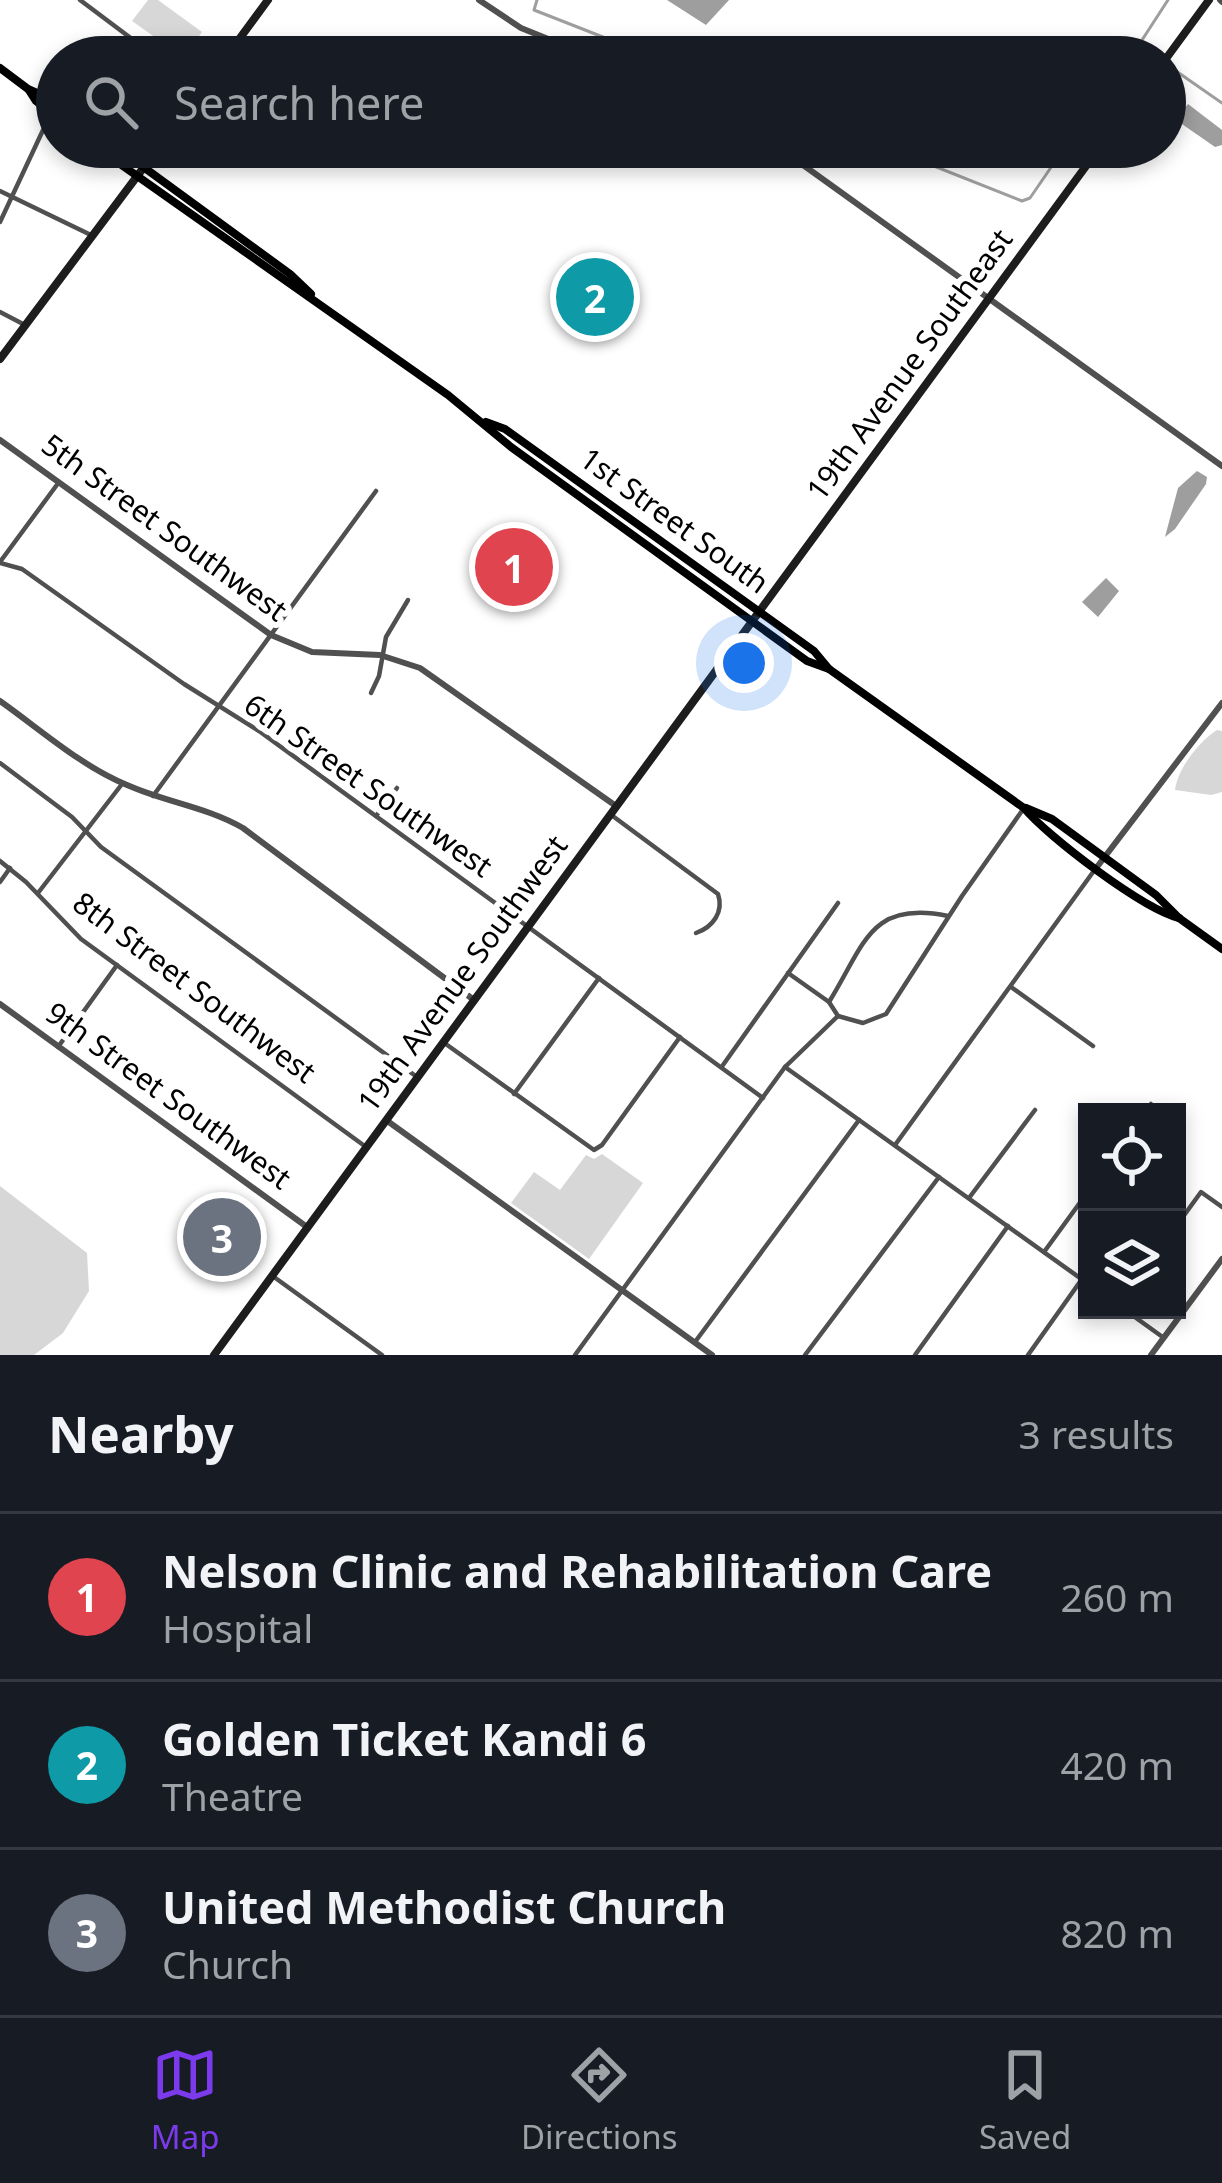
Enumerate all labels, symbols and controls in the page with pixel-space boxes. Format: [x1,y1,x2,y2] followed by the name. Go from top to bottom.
[36,36,1186,168] search box
[78,69,144,135] icon: search
[174,72,424,133] text: Search here
[796,220,1021,508] street label: 19th Avenue Southeast
[556,252,634,342] pin: 2
[34,424,296,630] street label: 5th Street Southwest
[572,437,778,602] street label: 1st Street South
[475,522,553,612] pin: 1
[714,633,774,693] your location
[237,684,501,886] street label: 6th Street Southwest
[347,826,576,1120] street label: 19th Avenue Southwest
[65,882,325,1092] street label: 8th Street Southwest
[38,992,300,1198] street label: 9th Street Southwest
[1078,1103,1186,1319] map controls
[1078,1103,1186,1211] button: locate
[183,1192,261,1282] pin: 3
[1078,1211,1186,1319] button: layers
[48,1398,234,1468] text: Nearby
[1019,1407,1174,1460] text: 3 results
[162,1540,992,1601] text: Nelson Clinic and Rehabilitation Care
[76,1570,98,1623] text: 1
[1060,1570,1174,1623] text: 260 m
[162,1601,313,1654] text: Hospital
[162,1708,646,1769] text: Golden Ticket Kandi 6
[76,1738,98,1791] text: 2
[1060,1738,1174,1791] text: 420 m
[162,1769,303,1822] text: Theatre
[162,1876,726,1937] text: United Methodist Church
[76,1906,98,1959] text: 3
[1060,1906,1174,1959] text: 820 m
[162,1937,293,1990] text: Church
[151,2042,219,2159] tab: Map
[521,2042,678,2159] tab: Directions
[979,2042,1071,2159] tab: Saved

